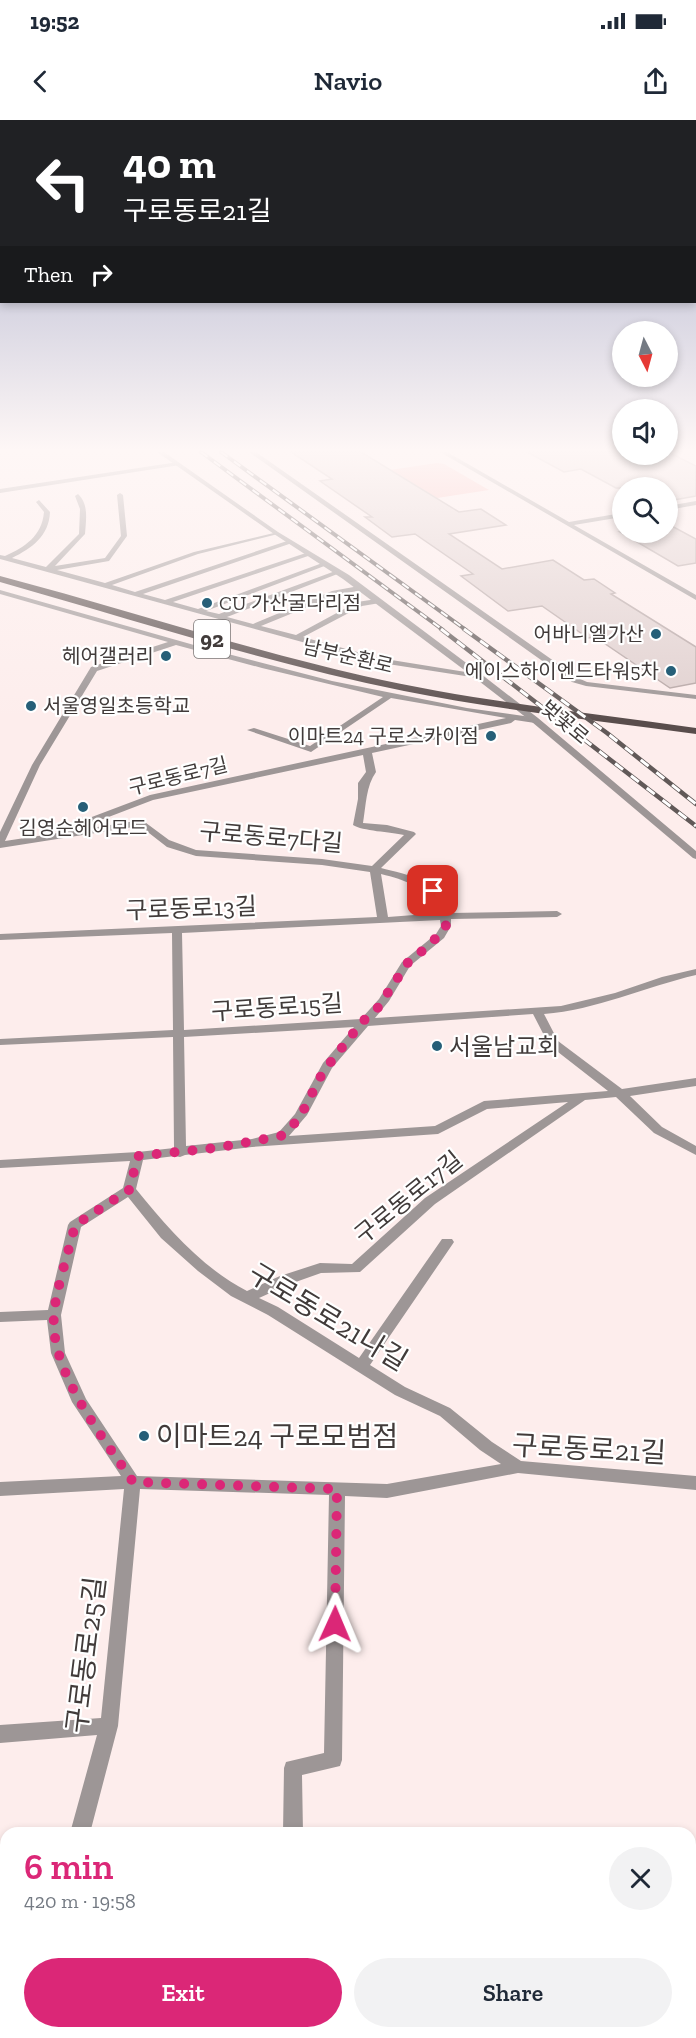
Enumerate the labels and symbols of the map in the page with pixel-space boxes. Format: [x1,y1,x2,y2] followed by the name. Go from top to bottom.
[612,321,678,387] north arrow
[219,591,361,615] place label: CU 가산굴다리점
[200,596,214,610] marker: CU 가산굴다리점
[194,620,230,658] road number: 92
[534,622,644,646] place label: 어바니엘가산
[649,627,663,641] marker: 어바니엘가산
[300,634,396,678] street label: 남부순환로
[62,644,154,668] place label: 헤어갤러리
[159,649,173,663] marker: 헤어갤러리
[465,659,659,683] place label: 에이스하이엔드타워5차
[664,664,678,678] marker: 에이스하이엔드타워5차
[43,694,190,718] place label: 서울영일초등학교
[536,695,594,749] street label: 벚꽃로
[24,699,38,713] marker: 서울영일초등학교
[288,724,479,748] place label: 이마트24 구로스카이점
[484,729,498,743] marker: 이마트24 구로스카이점
[126,752,230,800] street label: 구로동로7길
[76,800,90,814] marker: 김영순헤어모드
[19,816,147,840] place label: 김영순헤어모드
[198,816,344,858] street label: 구로동로7다길
[407,865,458,916] pin
[125,891,257,925] street label: 구로동로13길
[210,988,344,1026] street label: 구로동로15길
[449,1032,559,1061] place label: 서울남교회
[430,1039,444,1053] marker: 서울남교회
[348,1145,468,1249] street label: 구로동로17길
[242,1257,414,1377] street label: 구로동로21나길
[156,1420,398,1453] place label: 이마트24 구로모범점
[511,1428,667,1470] street label: 구로동로21길
[137,1429,151,1443] marker: 이마트24 구로모범점
[60,1575,112,1735] street label: 구로동로25길
[303,1592,367,1656] position arrow

